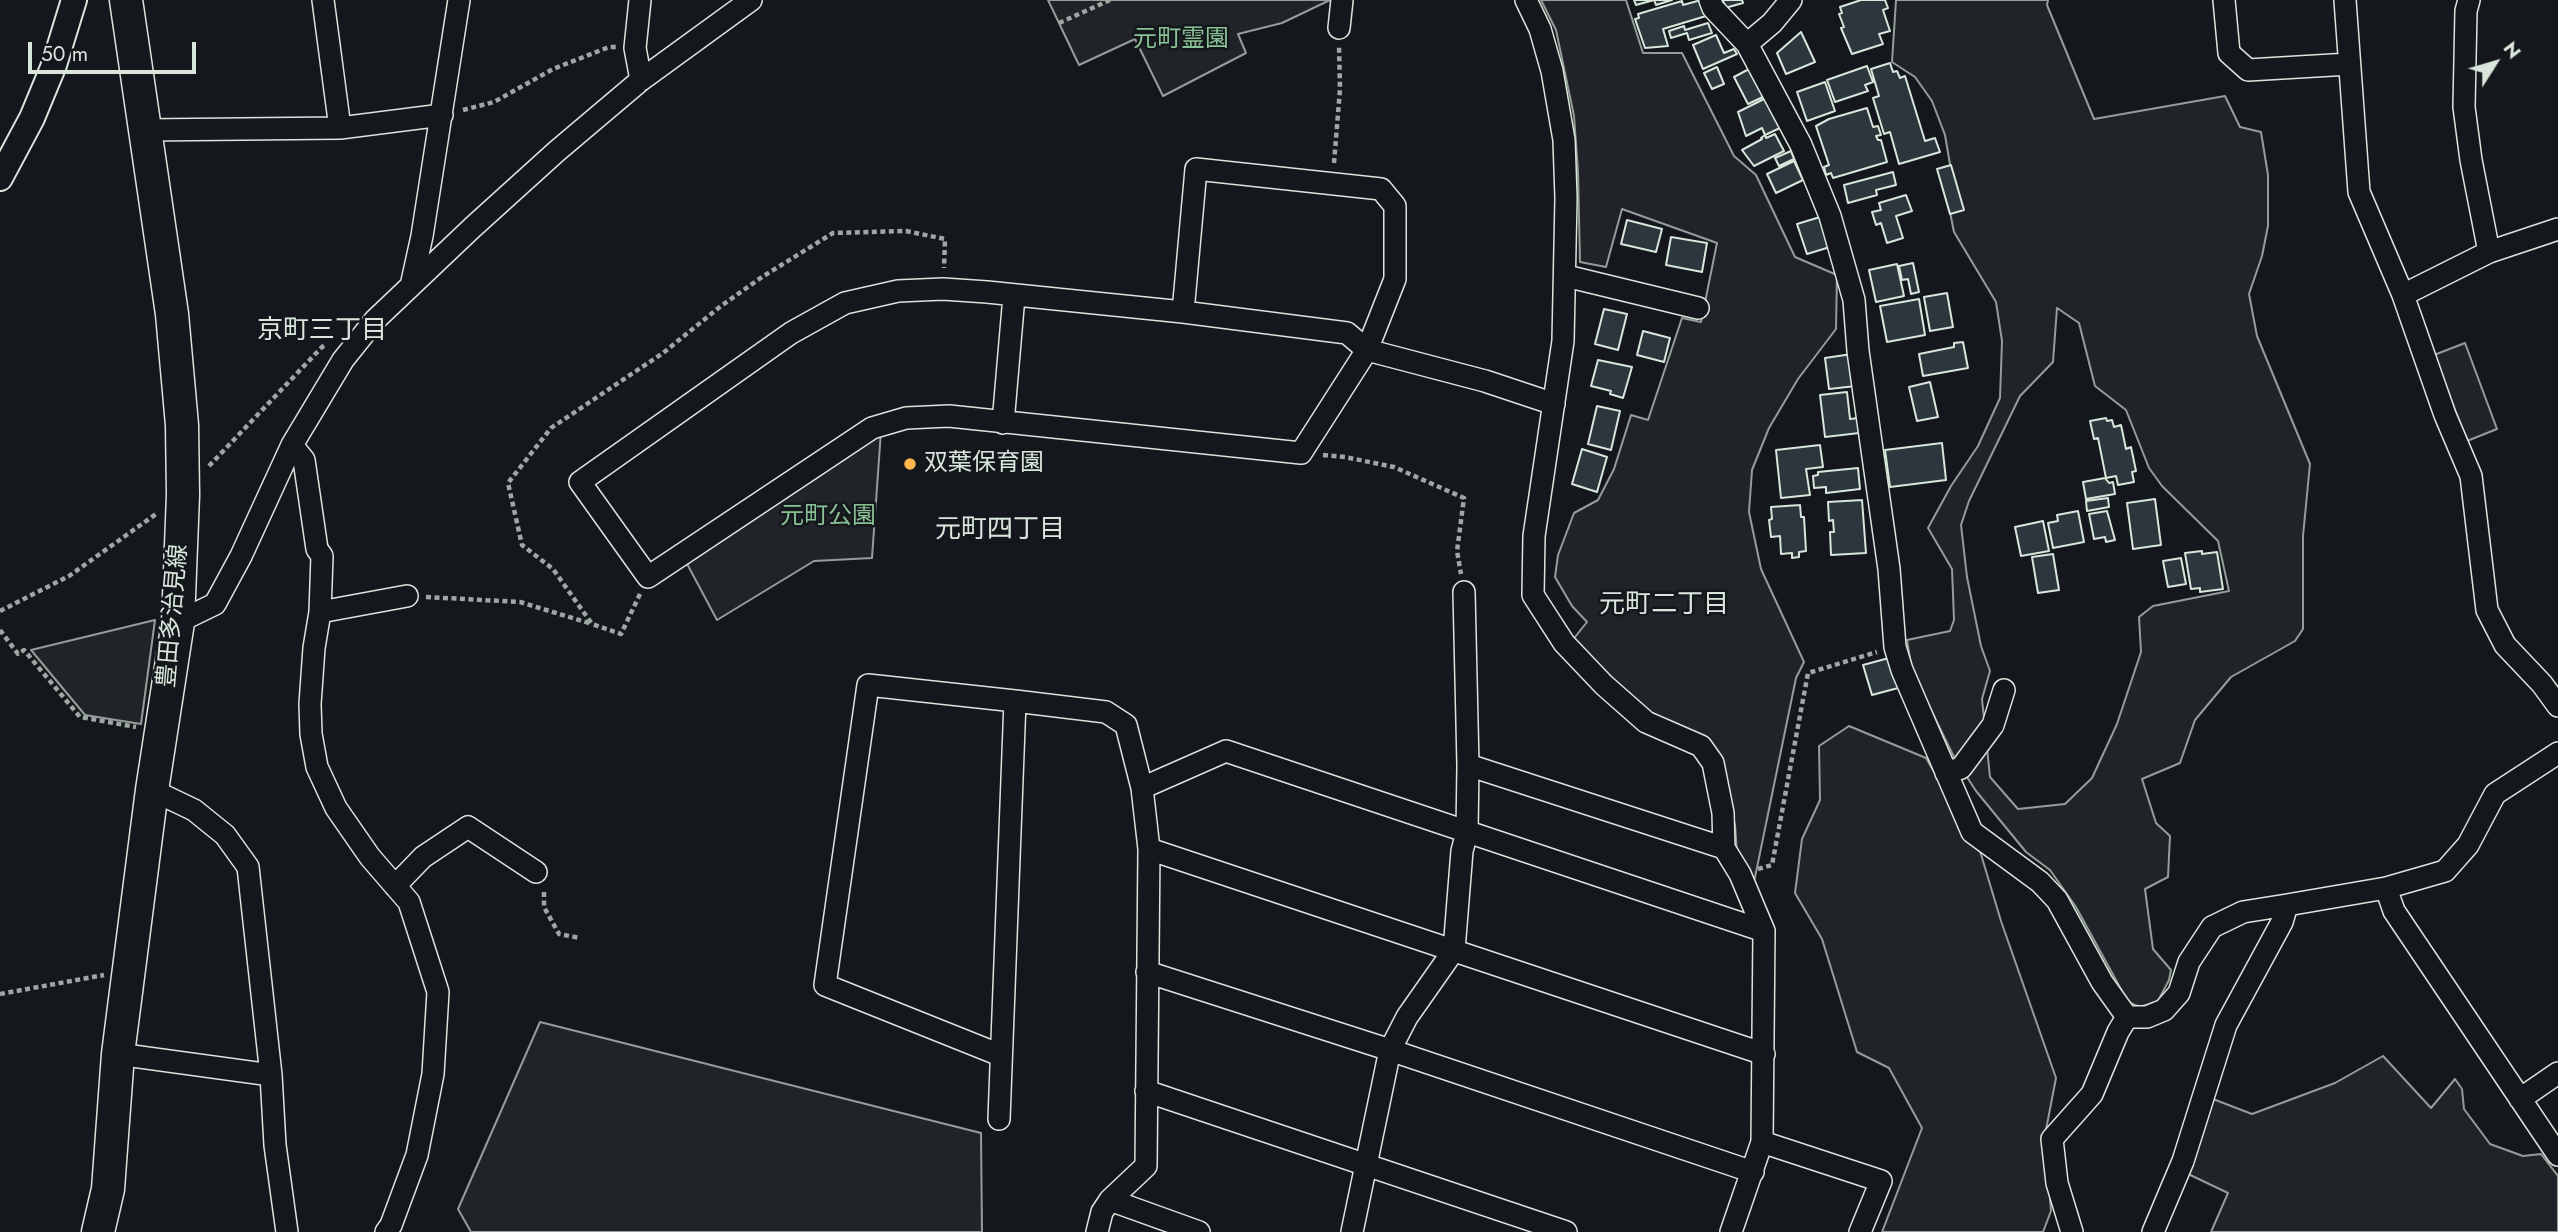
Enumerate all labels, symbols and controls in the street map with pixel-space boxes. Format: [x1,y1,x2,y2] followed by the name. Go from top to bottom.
[1133,26,1229,54] park label: 元町霊園
[32,28,200,72] scale bar
[2460,28,2530,98] north arrow
[2497,36,2527,64] text: N
[41,39,88,69] text: 50 m
[257,316,387,348] district label: 京町三丁目
[924,450,1044,478] place label: 双葉保育園
[902,456,918,472] marker: 双葉保育園
[780,503,876,531] park label: 元町公園
[935,515,1065,547] district label: 元町四丁目
[153,543,195,689] street label: 豊田多治見線
[1599,590,1729,622] district label: 元町二丁目

